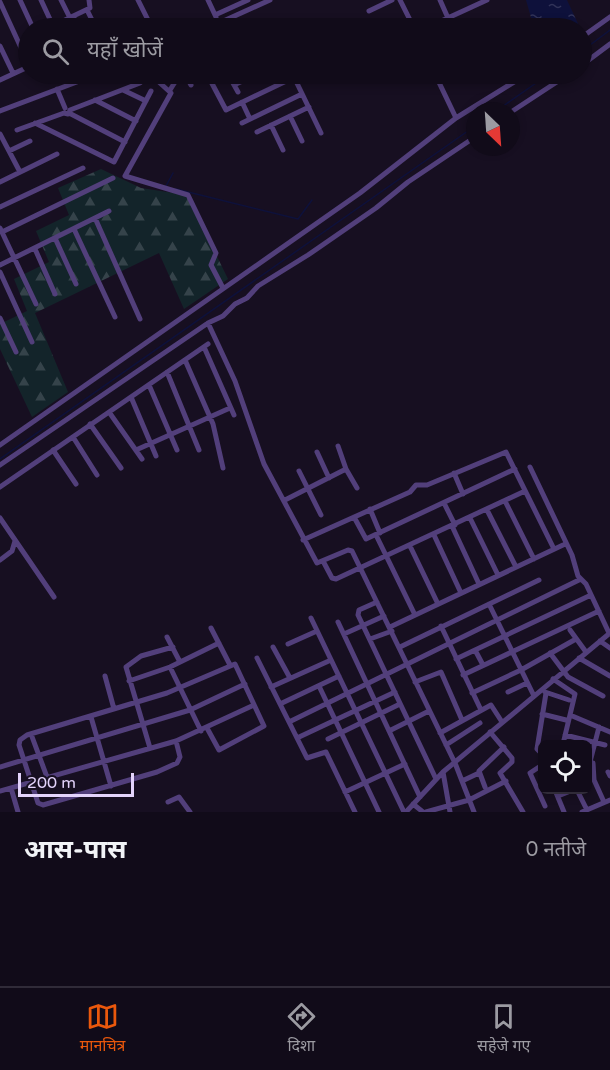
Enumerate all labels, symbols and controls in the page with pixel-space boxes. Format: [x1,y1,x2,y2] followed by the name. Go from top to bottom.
[18,18,592,84] search box
[39,35,72,68] icon: search
[87,37,163,63] text: यहाँ खोजें
[466,102,520,156] north arrow
[538,740,592,794] map controls
[538,740,592,794] button: locate
[18,770,134,798] scale bar
[27,773,76,793] text: 200 m
[24,834,126,865] text: आस-पास
[526,838,586,862] text: 0 नतीजे
[80,1000,125,1058] tab: मानचित्र
[285,1000,318,1058] tab: दिशा
[477,1000,530,1058] tab: सहेजे गए

